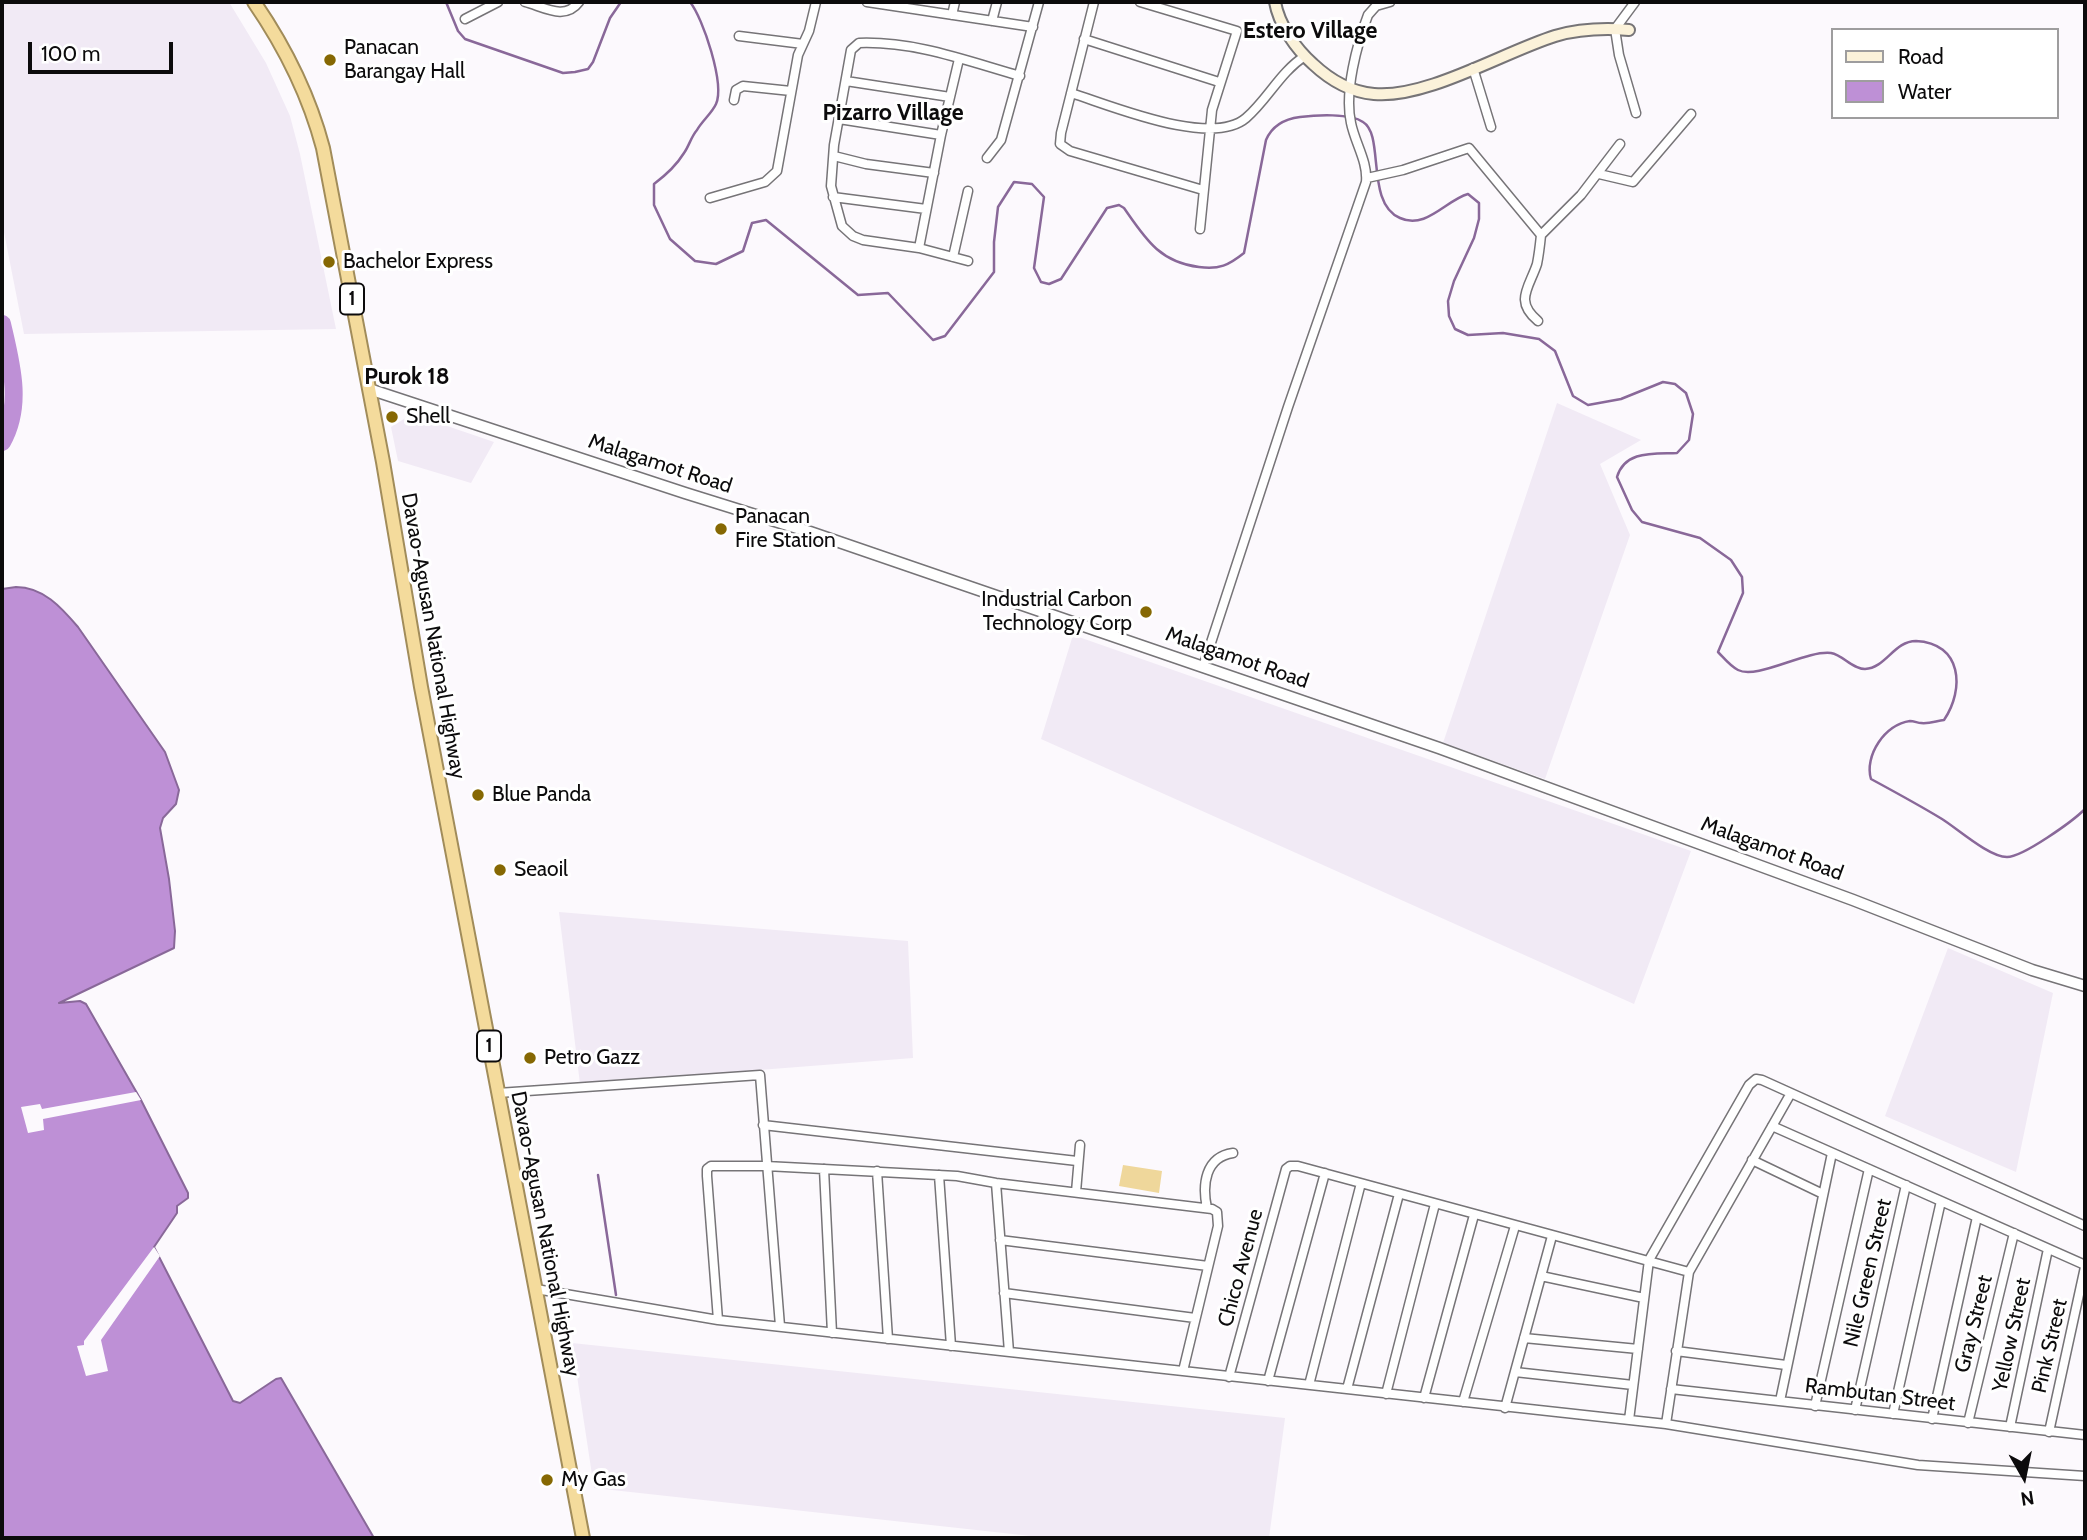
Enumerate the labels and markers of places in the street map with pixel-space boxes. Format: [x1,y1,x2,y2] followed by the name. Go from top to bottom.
[344,35,465,85] place label: Panacan Barangay Hall
[322,52,338,68] marker: Panacan Barangay Hall
[343,249,493,275] place label: Bachelor Express
[321,254,337,270] marker: Bachelor Express
[406,404,450,430] place label: Shell
[384,409,400,425] marker: Shell
[735,504,836,554] place label: Panacan Fire Station
[713,521,729,537] marker: Panacan Fire Station
[981,587,1132,637] place label: Industrial Carbon Technology Corp
[1138,604,1154,620] marker: Industrial Carbon Technology Corp
[492,782,591,808] place label: Blue Panda
[470,787,486,803] marker: Blue Panda
[514,857,568,883] place label: Seaoil
[492,862,508,878] marker: Seaoil
[544,1045,640,1071] place label: Petro Gazz
[522,1050,538,1066] marker: Petro Gazz
[561,1467,626,1493] place label: My Gas
[539,1472,555,1488] marker: My Gas

